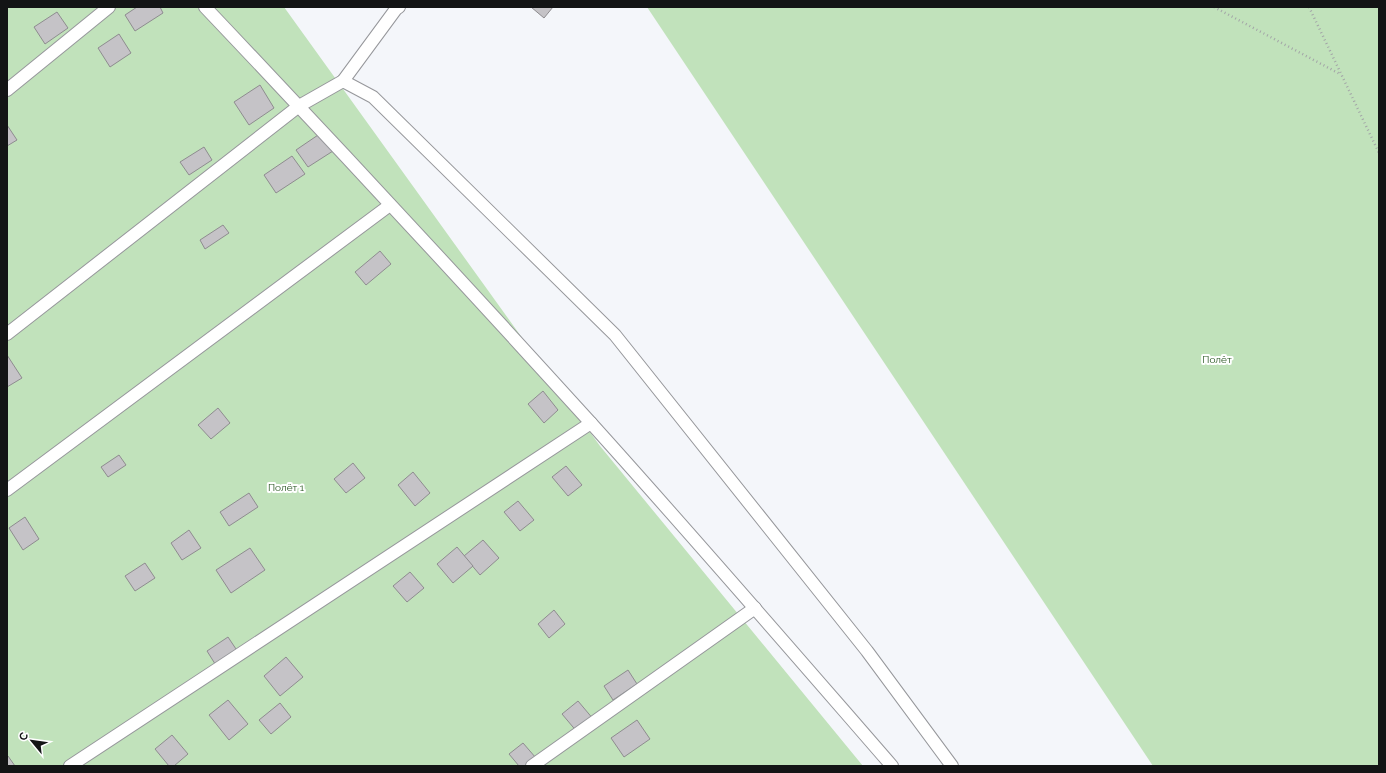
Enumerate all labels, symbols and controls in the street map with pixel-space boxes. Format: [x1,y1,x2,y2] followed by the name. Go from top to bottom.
[1202,354,1232,365] park label: Полёт
[268,482,305,493] park label: Полёт 1
[12,721,52,761] north arrow
[16,730,31,743] text: С

